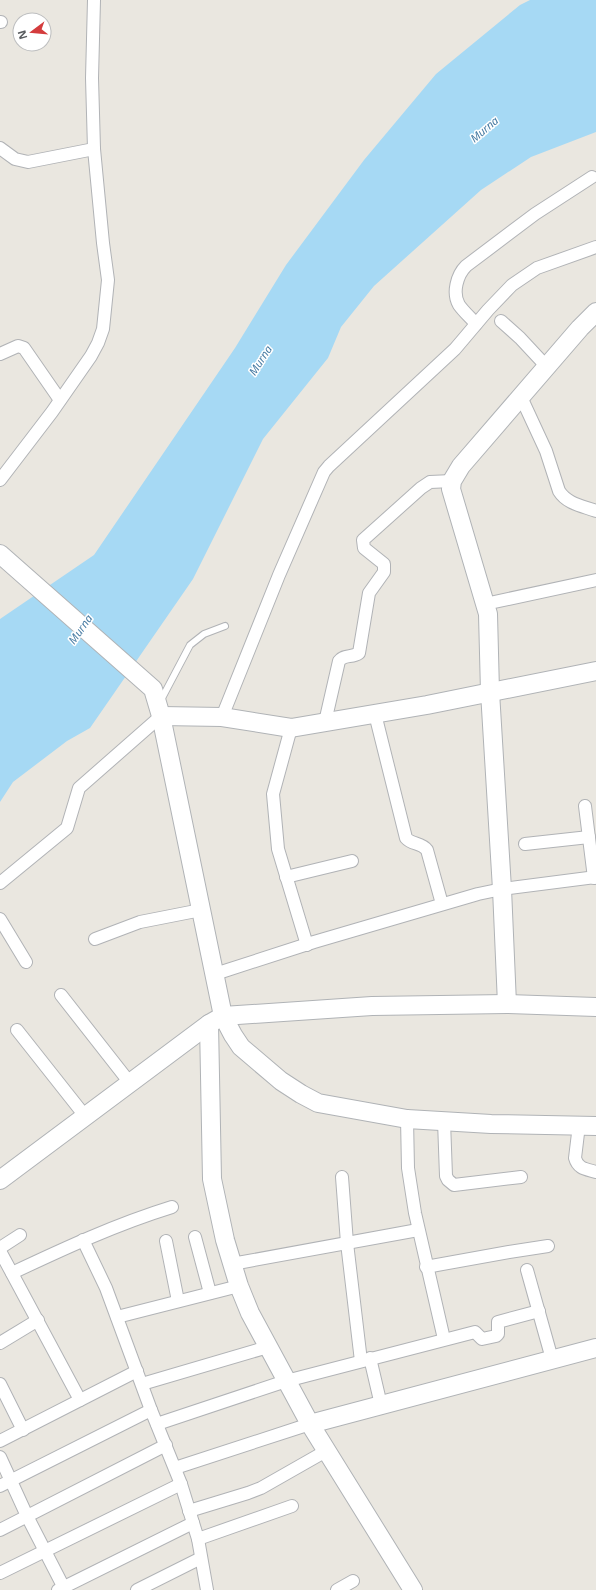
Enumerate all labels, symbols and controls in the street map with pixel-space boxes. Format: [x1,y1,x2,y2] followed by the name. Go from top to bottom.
[12,12,52,52] north arrow
[13,29,30,41] text: N
[467,112,502,145] water label: Murna
[245,342,276,378] water label: Murna
[64,611,96,647] water label: Murna

